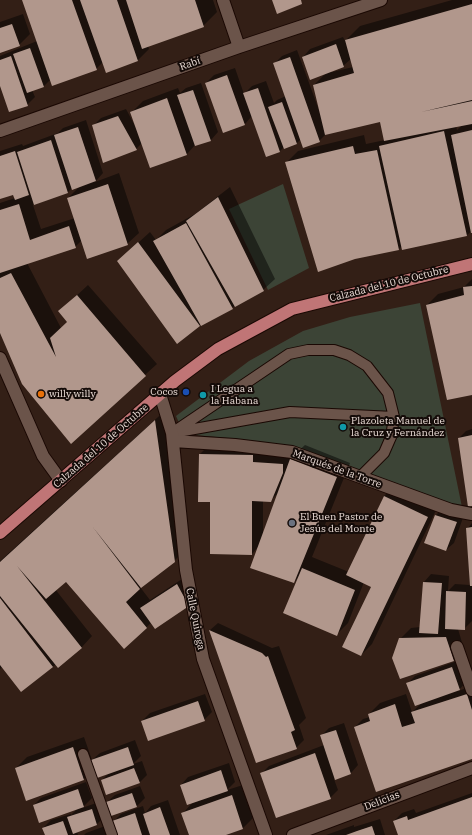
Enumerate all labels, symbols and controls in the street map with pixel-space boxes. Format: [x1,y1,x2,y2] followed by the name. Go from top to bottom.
[178,55,202,73] street label: Rabí
[328,263,450,305] street label: Calzada del 10 de Octubre
[211,383,258,406] place label: I Legua a la Habana
[150,386,178,398] place label: Cocos
[181,387,191,397] marker: Cocos
[49,388,96,400] place label: willy willy
[36,389,46,399] marker: willy willy
[198,390,208,400] marker: I Legua a la Habana
[51,401,151,491] street label: Calzada del 10 de Octubre
[351,415,445,438] place label: Plazoleta Manuel de la Cruz y Fernández
[338,422,348,432] marker: Plazoleta Manuel de la Cruz y Fernández
[291,447,383,491] street label: Marqués de la Torre
[300,511,382,534] place label: El Buen Pastor de Jesús del Monte
[287,518,297,528] marker: El Buen Pastor de Jesús del Monte
[183,587,207,651] street label: Calle Quiroga
[362,789,402,813] street label: Delicias

